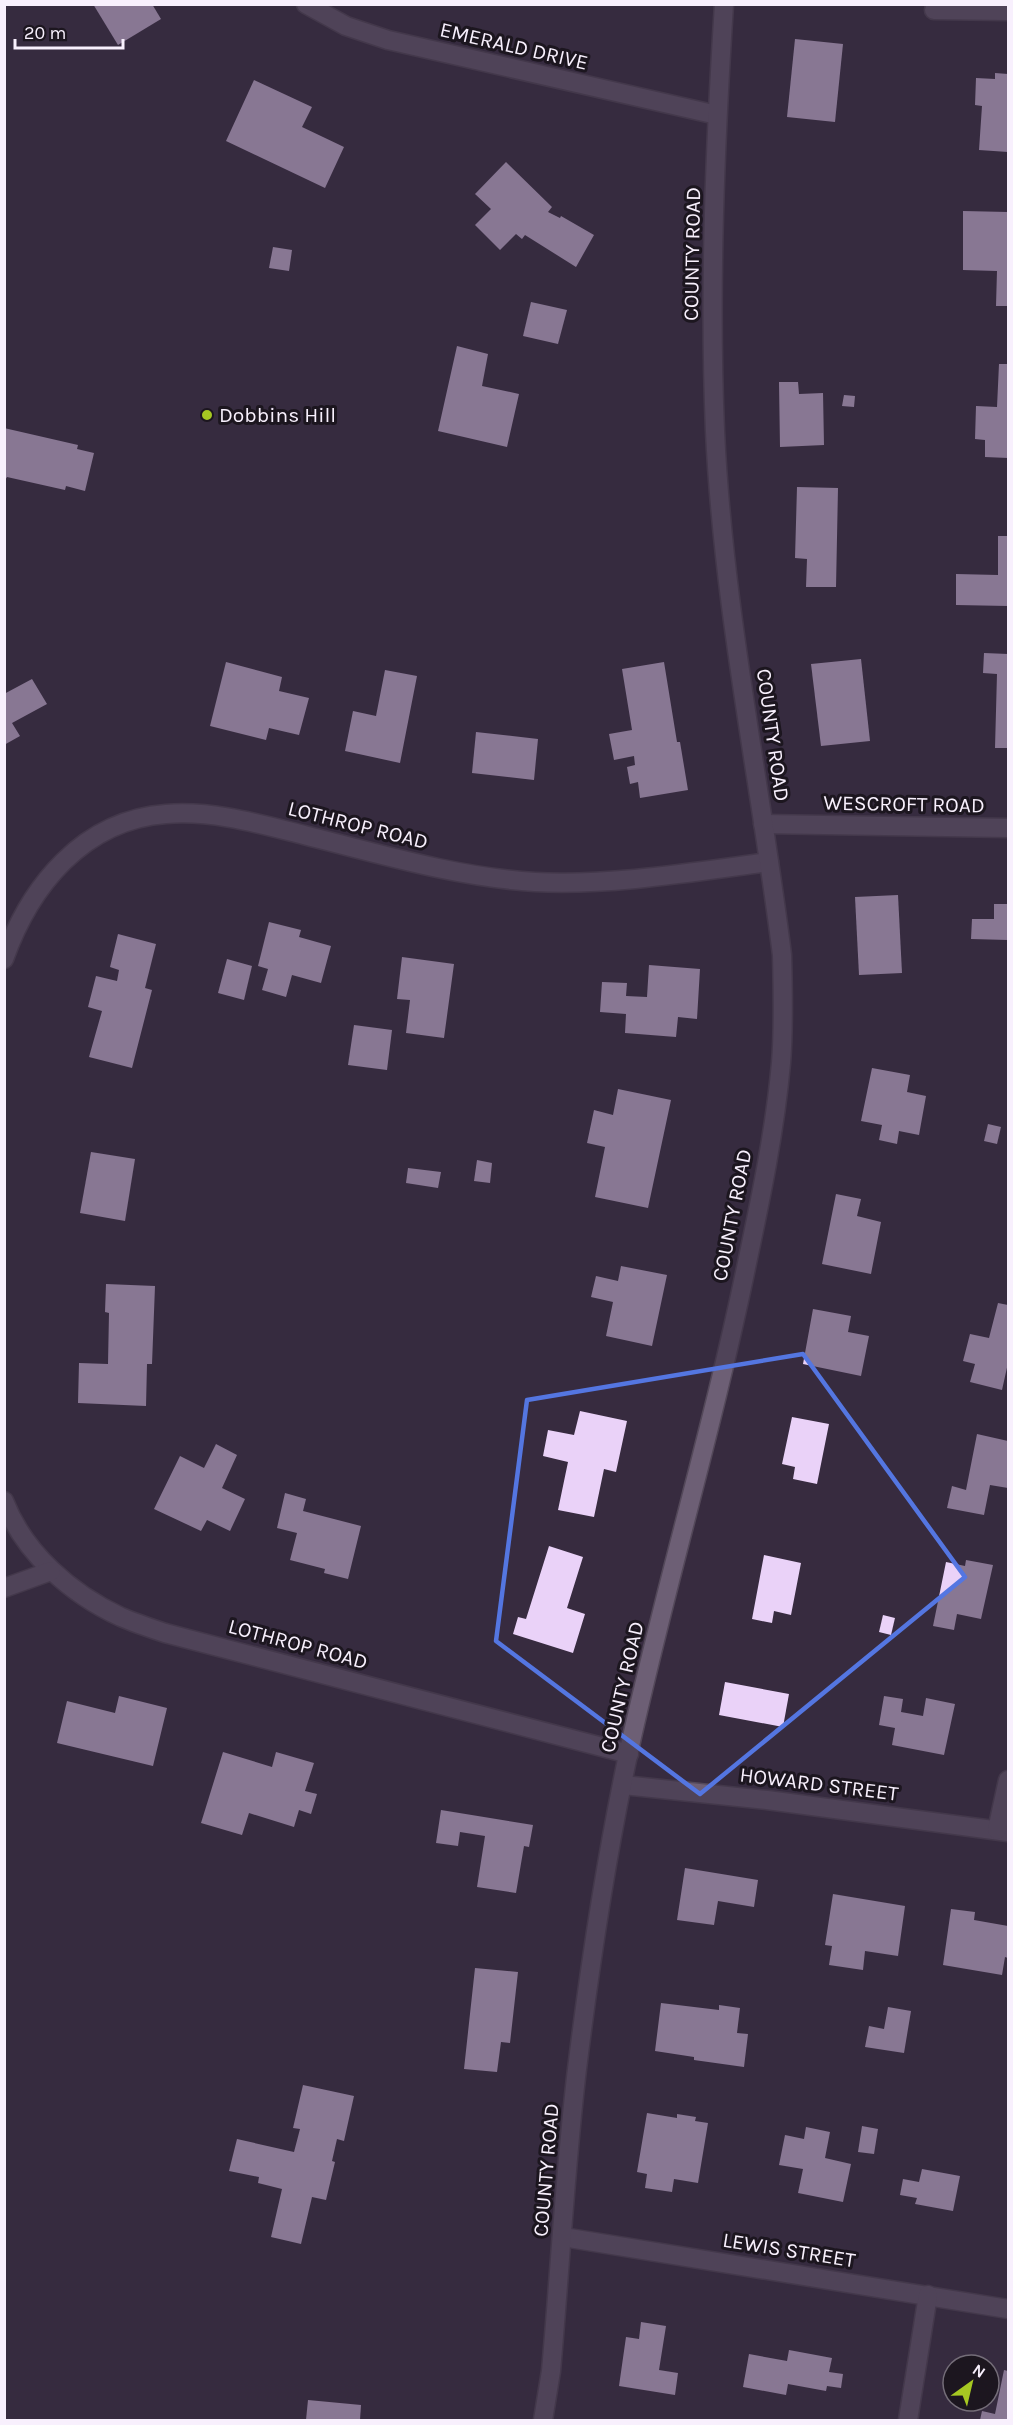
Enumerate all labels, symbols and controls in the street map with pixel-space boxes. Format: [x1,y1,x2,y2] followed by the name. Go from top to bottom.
[15,12,123,50] scale bar
[438,17,590,75] street label: EMERALD DRIVE
[24,22,66,44] text: 20 m
[679,187,705,321] street label: COUNTY ROAD
[219,403,336,427] place label: Dobbins Hill
[200,408,214,422] marker: Dobbins Hill
[752,667,794,803] street label: COUNTY ROAD
[823,791,985,817] street label: WESCROFT ROAD
[286,796,430,854] street label: LOTHROP ROAD
[707,1147,757,1283] street label: COUNTY ROAD
[226,1614,370,1674] street label: LOTHROP ROAD
[595,1619,649,1755] street label: COUNTY ROAD
[738,1762,900,1806] street label: HOWARD STREET
[528,2102,564,2238] street label: COUNTY ROAD
[721,2228,858,2272] street label: LEWIS STREET
[941,2353,1001,2413] north arrow
[969,2360,989,2382] text: N

